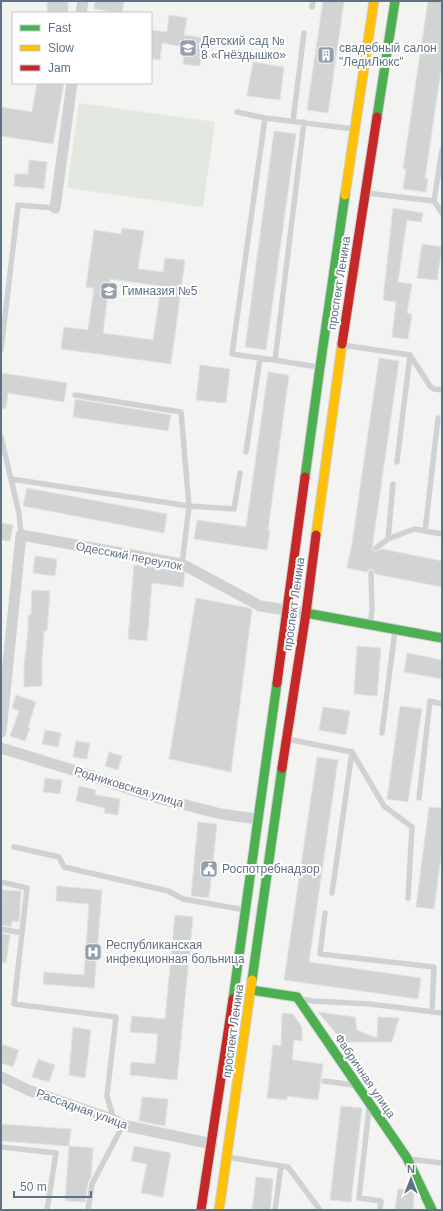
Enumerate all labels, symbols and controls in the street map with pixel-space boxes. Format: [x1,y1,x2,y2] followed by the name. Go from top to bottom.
[12,12,152,84] legend
[48,21,72,35] text: Fast
[201,34,286,62] place label: Детский сад № 8 «Гнёздышко»
[178,38,198,58] school or university icon: Детский сад № 8 «Гнёздышко»
[48,41,74,55] text: Slow
[339,41,437,69] place label: свадебный салон "ЛедиЛюкс"
[316,45,336,65] building icon: свадебный салон "ЛедиЛюкс"
[48,61,71,75] text: Jam
[325,235,353,331] street label: проспект Ленина
[99,281,119,301] school or university icon: Гимназия №5
[122,284,198,298] place label: Гимназия №5
[75,539,184,573] street label: Одесский переулок
[280,556,308,652] street label: проспект Ленина
[73,764,186,810] street label: Родниковская улица
[199,859,219,879] public building icon: Роспотребнадзор
[222,862,320,876] place label: Роспотребнадзор
[106,938,245,966] place label: Республиканская инфекционная больница
[83,942,103,962] hospital icon: Республиканская инфекционная больница
[219,983,247,1079] street label: проспект Ленина
[332,1031,399,1121] street label: Фабричная улица
[34,1086,130,1132] street label: Рассадная улица
[391,1159,431,1199] north arrow
[407,1163,415,1175] text: N
[14,1173,91,1199] scale bar
[20,1180,47,1194] text: 50 m

